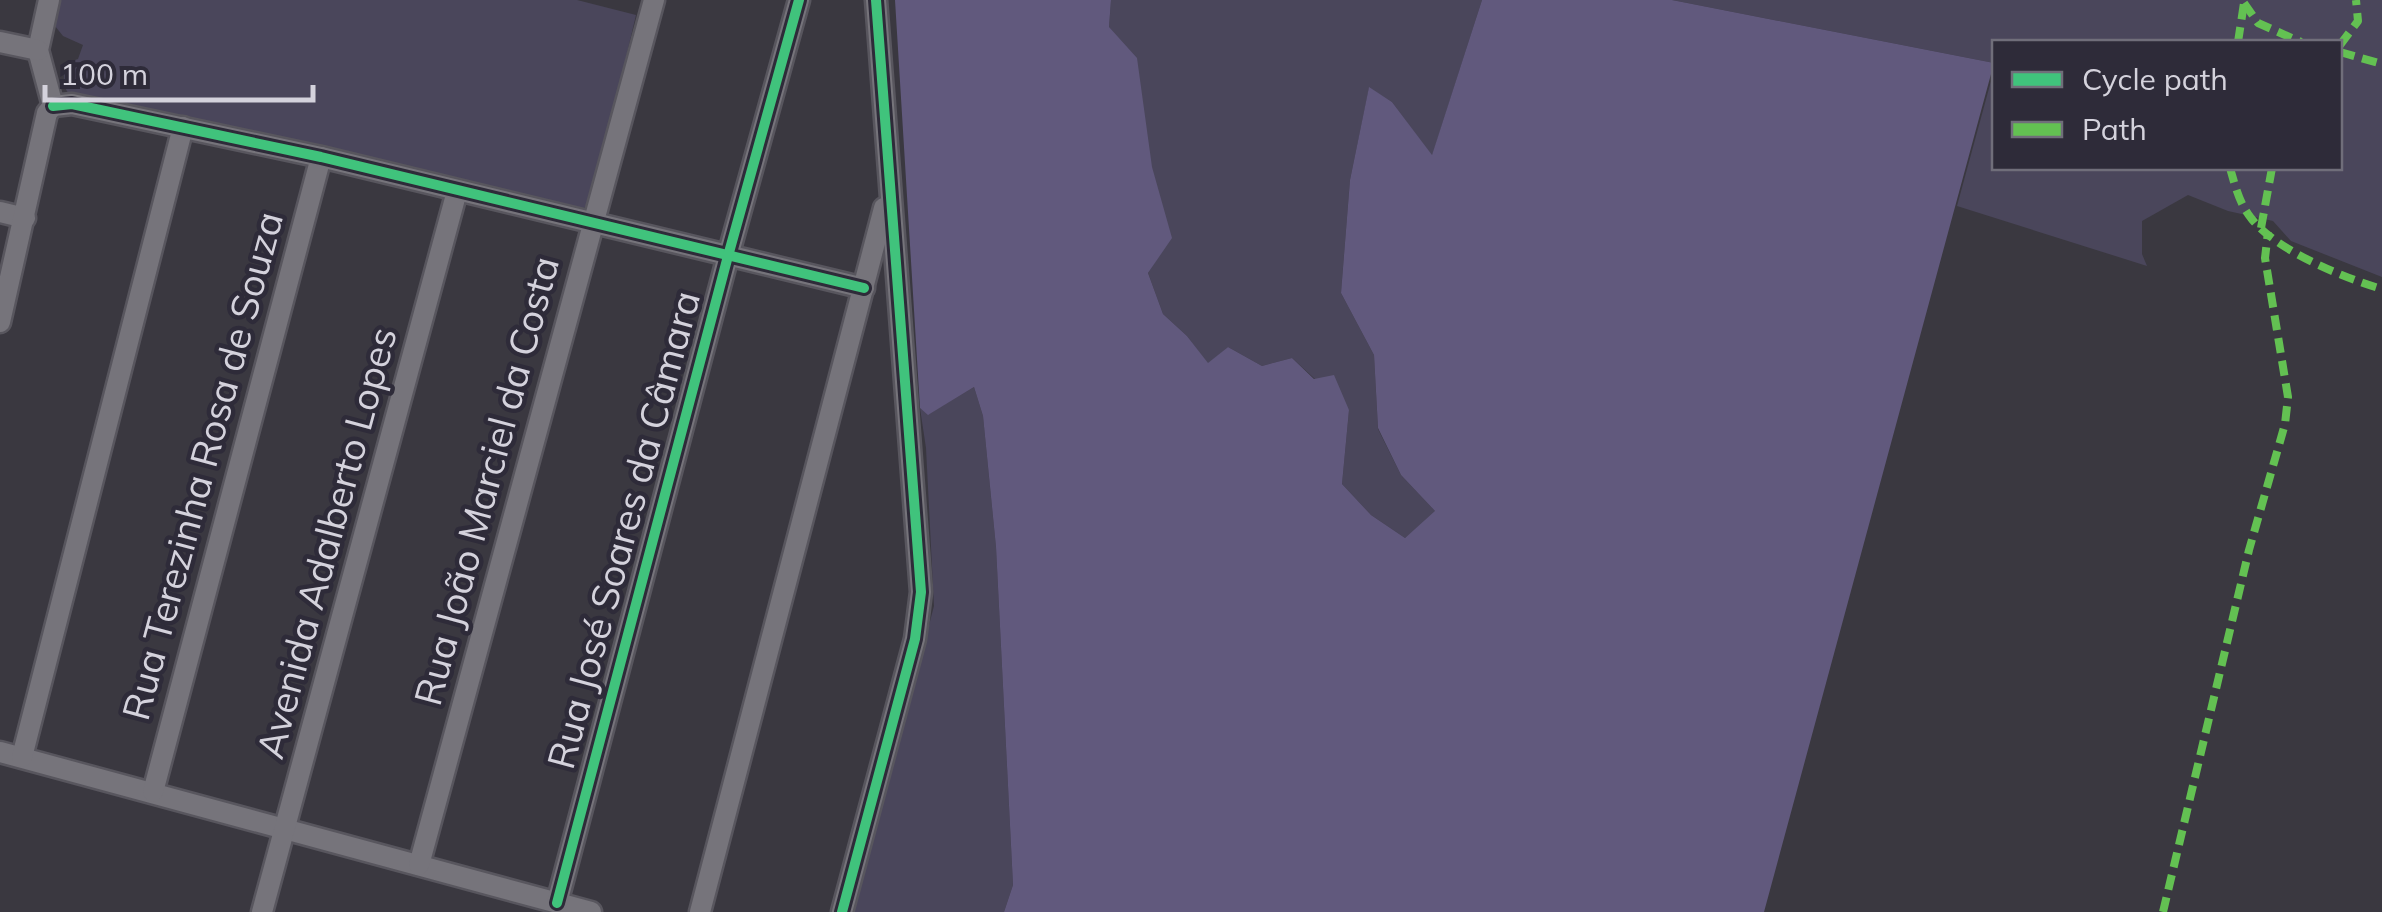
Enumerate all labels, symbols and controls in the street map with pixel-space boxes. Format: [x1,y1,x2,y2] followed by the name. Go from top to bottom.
[45,40,312,102] scale bar
[1992,40,2342,170] legend
[60,55,148,93] text: 100 m
[2082,60,2228,98] text: Cycle path
[2082,110,2147,148] text: Path
[111,206,293,725] street label: Rua Terezinha Rosa de Souza
[403,251,569,710] street label: Rua João Marciel da Costa
[536,286,710,774] street label: Rua José Soares da Câmara
[245,322,407,764] street label: Avenida Adalberto Lopes

